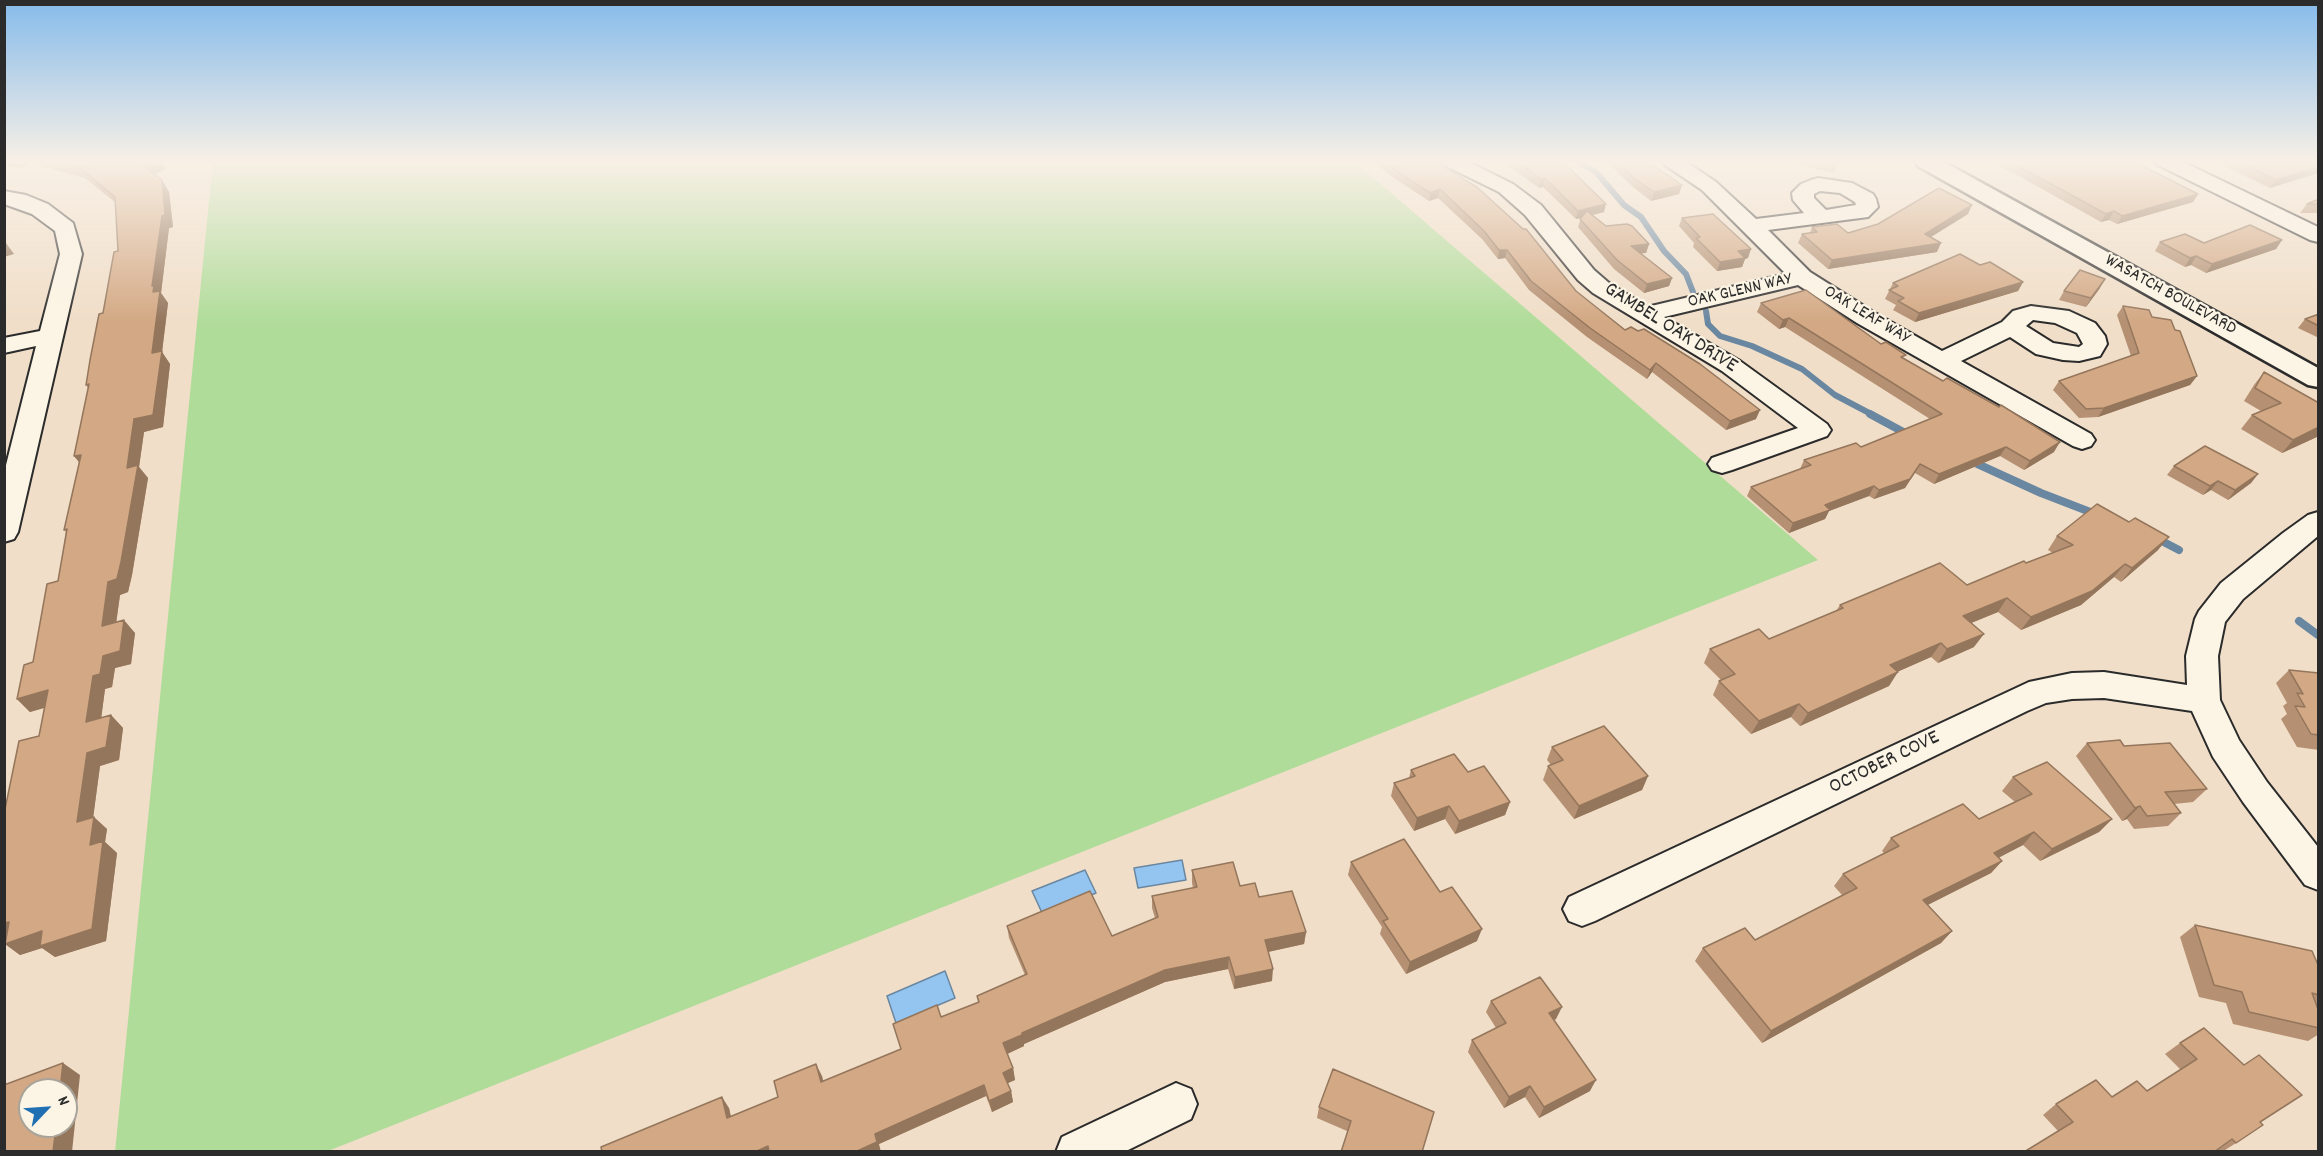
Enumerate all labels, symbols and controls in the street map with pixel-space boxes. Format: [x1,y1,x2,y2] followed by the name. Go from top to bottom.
[2100,251,2240,341] street label: WASATCH BOULEVARD
[1686,270,1794,314] street label: OAK GLENN WAY
[1599,278,1741,380] street label: GAMBEL OAK DRIVE
[1819,282,1913,350] street label: OAK LEAF WAY
[1826,726,1944,802] street label: OCTOBER COVE
[18,1078,78,1138] north arrow
[51,1093,75,1109] text: N

